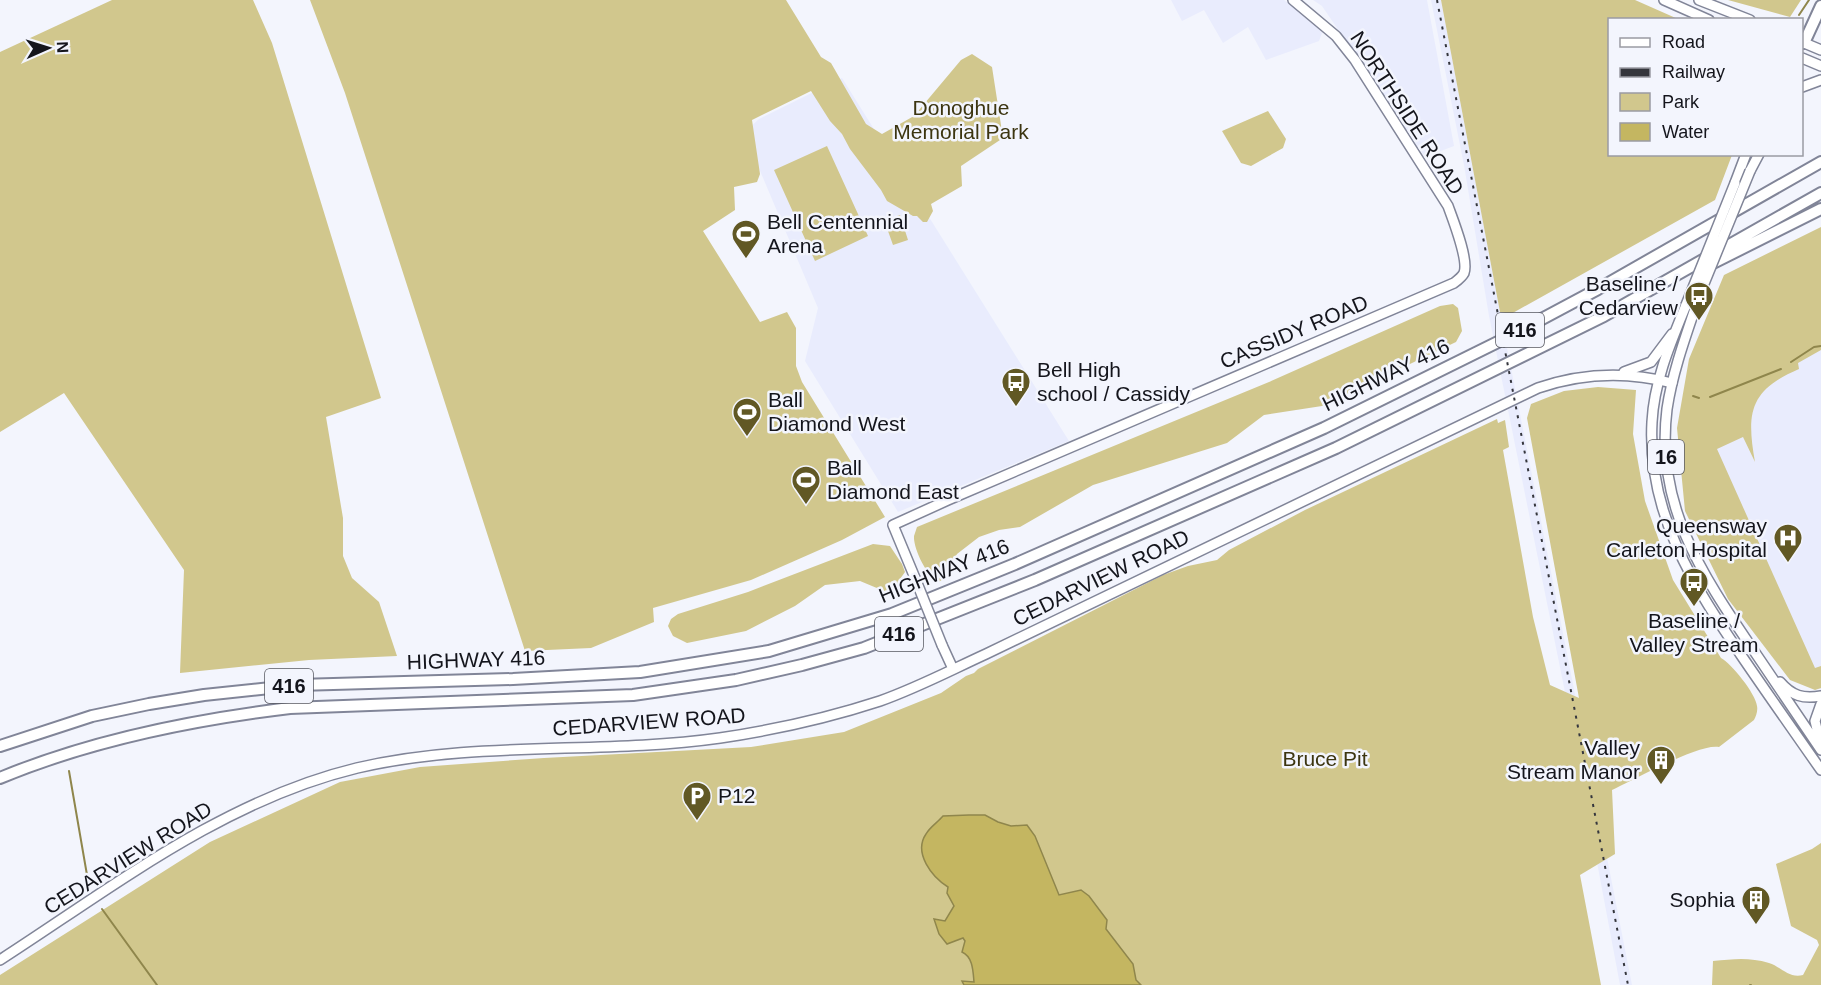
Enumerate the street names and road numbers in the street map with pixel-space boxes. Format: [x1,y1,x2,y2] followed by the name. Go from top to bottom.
[1346,27,1469,199] street label: NORTHSIDE ROAD
[1216,290,1371,373] street label: CASSIDY ROAD
[1496,313,1544,347] road number: 416
[1318,334,1453,415] street label: HIGHWAY 416
[1648,440,1684,474] road number: 16
[1009,525,1193,630] street label: CEDARVIEW ROAD
[875,534,1012,607] street label: HIGHWAY 416
[875,617,923,651] road number: 416
[406,646,546,673] street label: HIGHWAY 416
[265,669,313,703] road number: 416
[552,703,746,740] street label: CEDARVIEW ROAD
[40,797,216,919] street label: CEDARVIEW ROAD

